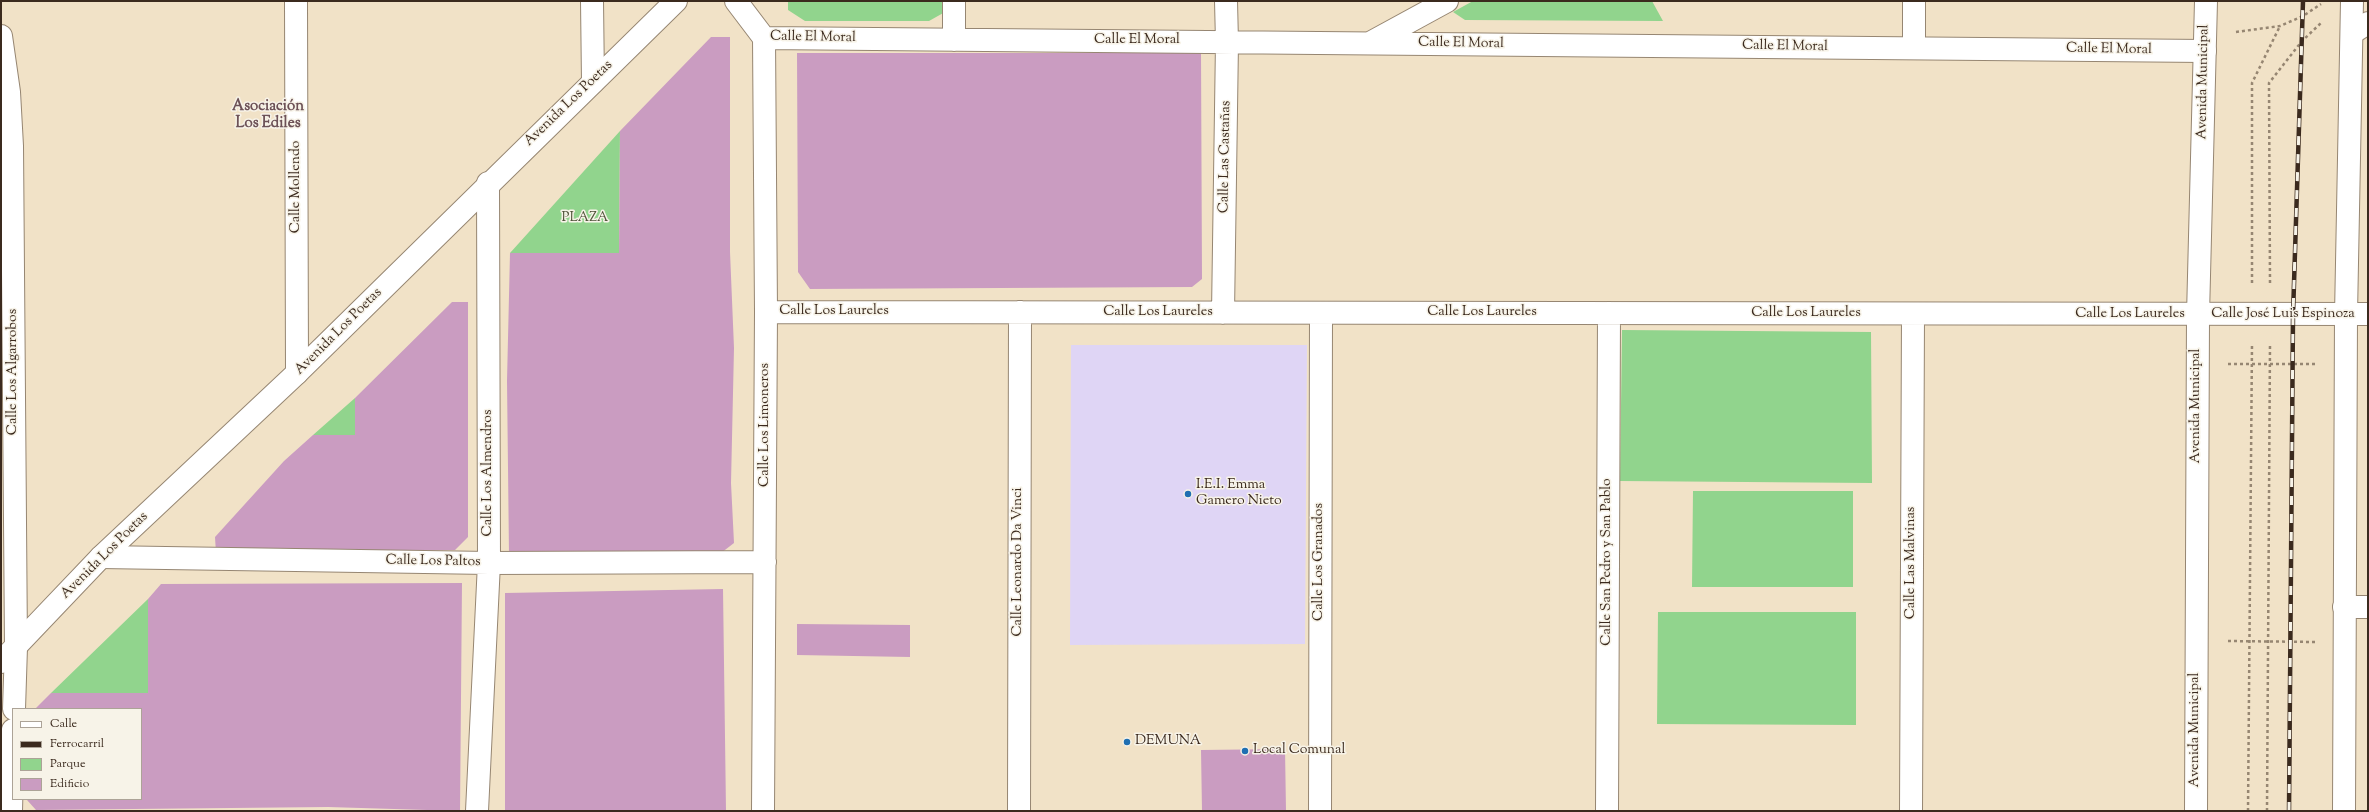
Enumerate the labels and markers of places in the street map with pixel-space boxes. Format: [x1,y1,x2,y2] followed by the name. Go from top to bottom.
[1196,478,1282,510] place label: I.E.I. Emma Gamero Nieto
[1183,489,1193,499] marker: I.E.I. Emma Gamero Nieto
[1135,734,1201,750] place label: DEMUNA
[1122,737,1132,747] marker: DEMUNA
[1253,743,1345,759] place label: Local Comunal
[1240,746,1250,756] marker: Local Comunal

